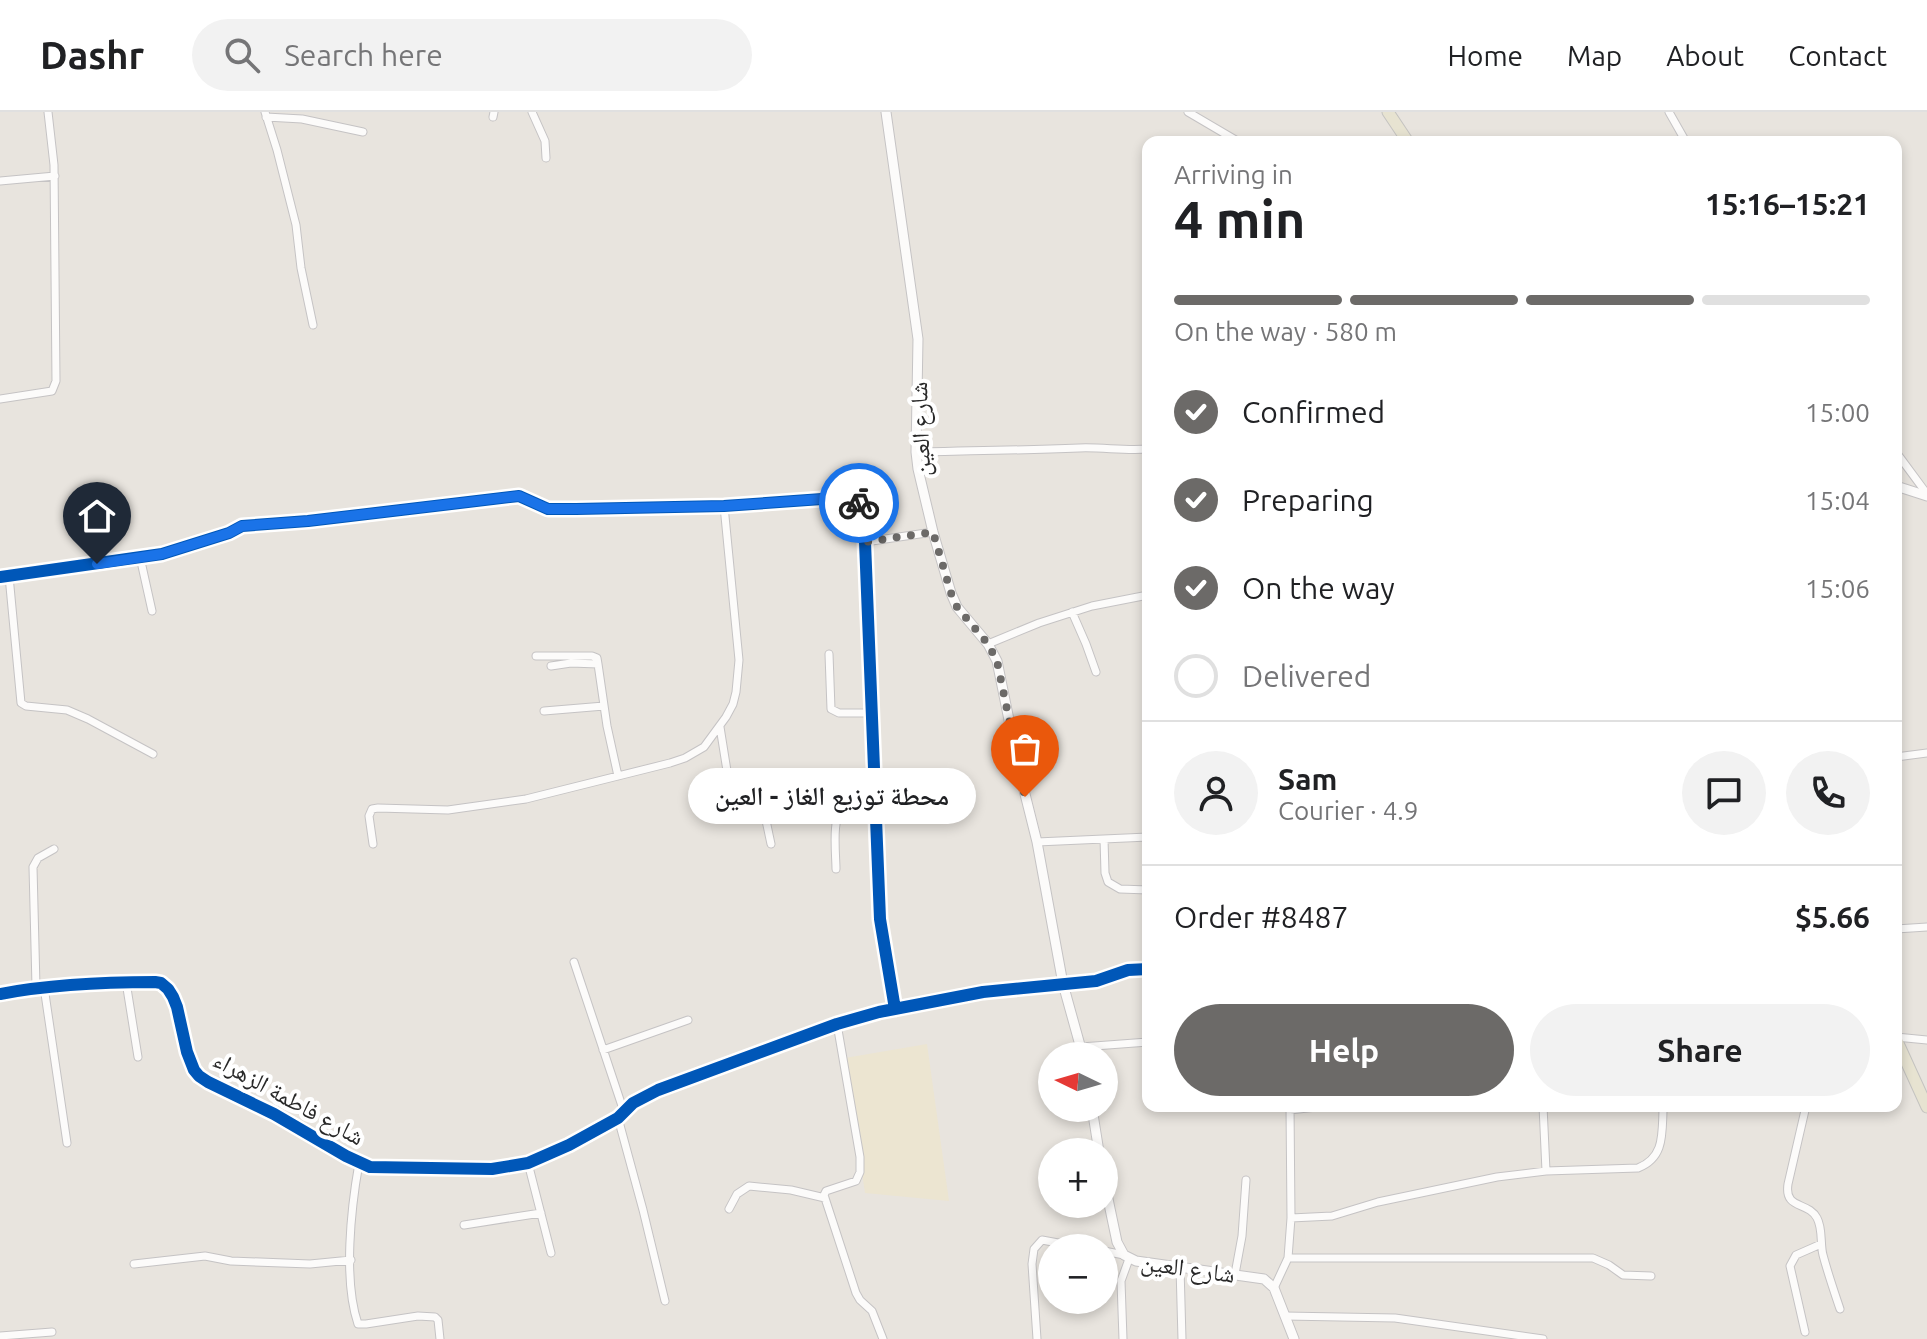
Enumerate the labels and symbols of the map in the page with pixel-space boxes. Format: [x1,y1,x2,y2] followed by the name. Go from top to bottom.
[905,381,937,477] street label: شارع العين
[819,463,899,543] courier
[63,482,131,564] pin
[991,715,1059,797] pin
[689,769,977,825] callout: محطة توزيع الغاز - العين
[1038,1042,1118,1122] north arrow
[208,1045,369,1152] street label: شارع فاطمة الزهراء
[1139,1248,1237,1290] street label: شارع العين

